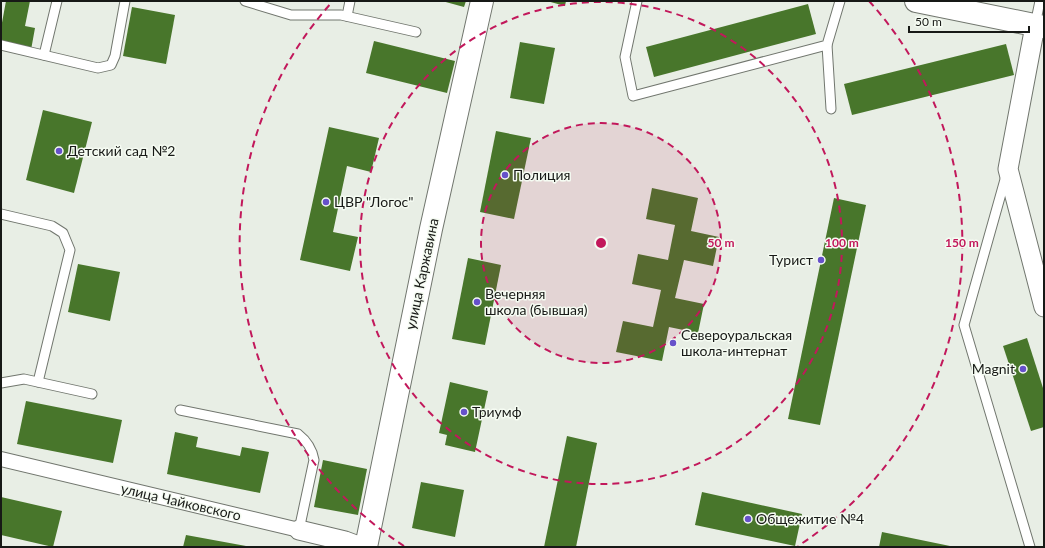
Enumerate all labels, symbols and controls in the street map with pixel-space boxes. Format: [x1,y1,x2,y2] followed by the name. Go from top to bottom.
[909,8,1029,34] scale bar
[915,14,942,29] text: 50 m
[67,142,176,159] place label: Детский сад №2
[54,146,64,156] marker: Детский сад №2
[513,166,570,183] place label: Полиция
[500,170,510,180] marker: Полиция
[334,193,414,210] place label: ЦВР "Логос"
[321,197,331,207] marker: ЦВР "Логос"
[401,217,442,331] street label: улица Каржавина
[708,235,734,250] text: 50 m
[825,235,859,250] text: 100 m
[945,235,979,250] text: 150 m
[594,236,608,250] centre of rings
[769,251,813,268] place label: Турист
[816,255,826,265] marker: Турист
[485,285,588,318] place label: Вечерняя школа (бывшая)
[472,297,482,307] marker: Вечерняя школа (бывшая)
[681,326,792,359] place label: Североуральская школа-интернат
[668,338,678,348] marker: Североуральская школа-интернат
[972,360,1015,377] place label: Magnit
[1018,364,1028,374] marker: Magnit
[472,403,522,420] place label: Триумф
[459,407,469,417] marker: Триумф
[119,479,243,524] street label: улица Чайковского
[756,510,864,527] place label: Общежитие №4
[743,514,753,524] marker: Общежитие №4

